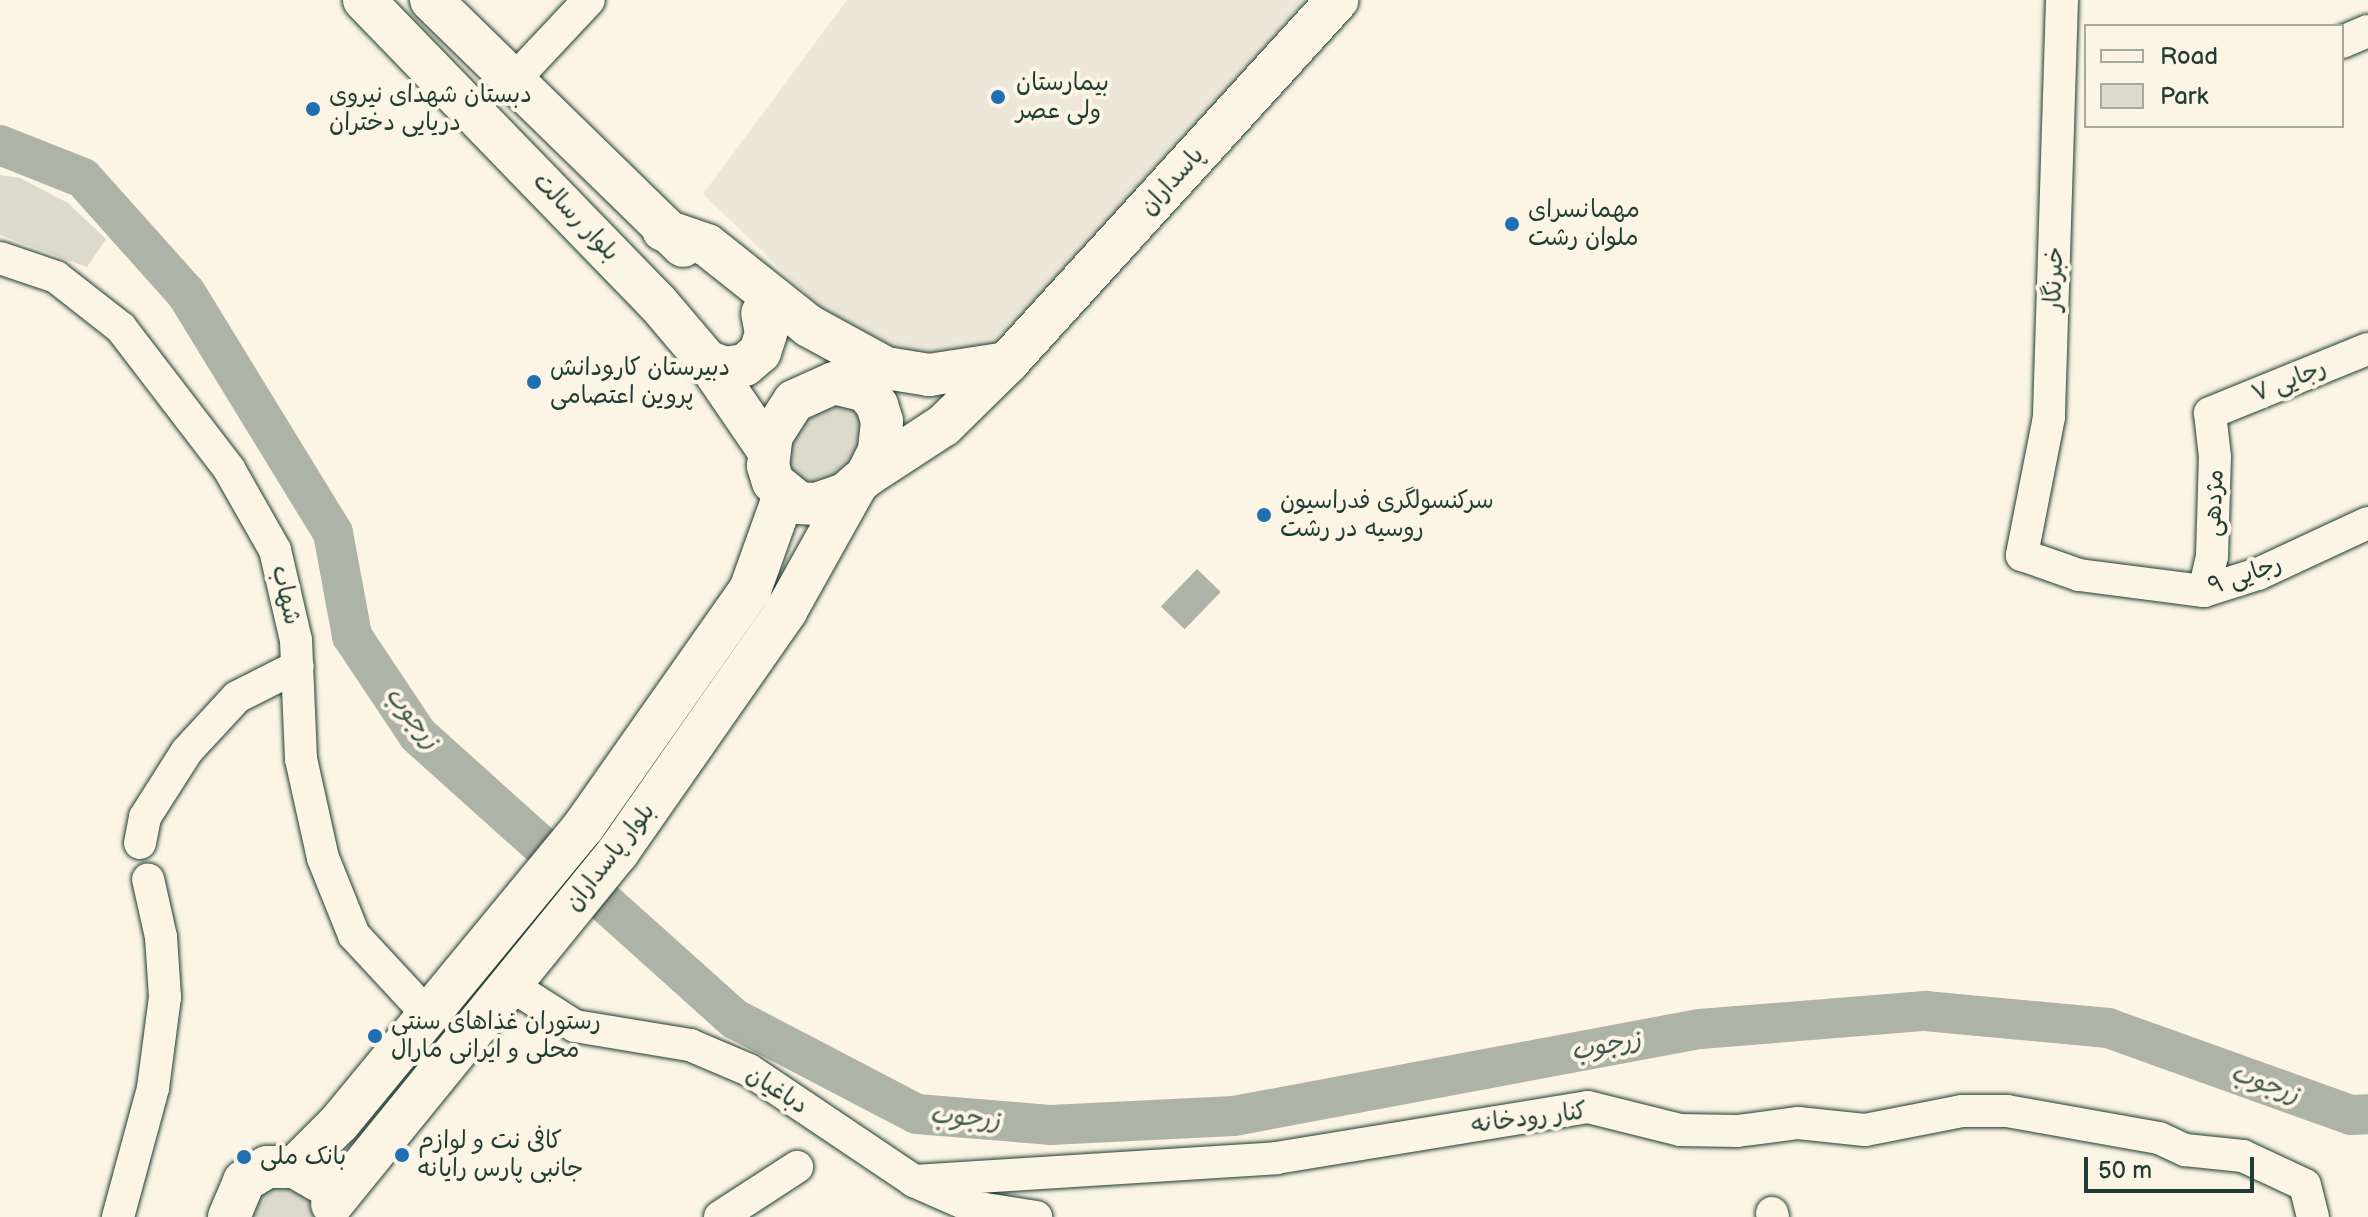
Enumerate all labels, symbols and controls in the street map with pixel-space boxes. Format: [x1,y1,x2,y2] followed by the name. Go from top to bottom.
[2084,24,2344,128] legend
[2160,42,2218,71] text: Road
[1016,69,1109,125] place label: بیمارستان ولی عصر
[329,81,532,137] place label: دبستان شهدای نیروی دریایی دختران
[2160,82,2208,111] text: Park
[987,86,1009,108] marker: بیمارستان ولی عصر
[304,100,322,118] marker: دبستان شهدای نیروی دریایی دختران
[1134,141,1210,221] street label: پاسداران
[527,167,625,267] street label: بلوار رسالت
[1528,196,1640,252] place label: مهمانسرای ملوان رشت
[1503,215,1521,233] marker: مهمانسرای ملوان رشت
[2038,246,2070,312] street label: خبرنگار
[2248,353,2330,409] street label: رجایی ۷
[550,354,730,410] place label: دبیرستان کارودانش پروین اعتصامی
[525,373,543,391] marker: دبیرستان کارودانش پروین اعتصامی
[2198,469,2230,537] street label: مژدهی
[1280,487,1494,543] place label: سرکنسولگری فدراسیون روسیه در رشت
[1255,506,1273,524] marker: سرکنسولگری فدراسیون روسیه در رشت
[2204,549,2286,601] street label: رجایی ۹
[265,563,307,627] street label: شهاب
[378,681,446,755] water label: زرجوب
[559,797,661,917] street label: بلوار پاسداران
[391,1008,601,1064] place label: رستوران غذاهای سنتی محلی و ایرانی مارال
[1568,1024,1644,1068] water label: زرجوب
[366,1027,384,1045] marker: رستوران غذاهای سنتی محلی و ایرانی مارال
[2226,1057,2304,1111] water label: زرجوب
[741,1060,813,1120] street label: دباغیان
[1470,1097,1588,1139] street label: کنار رودخانه
[928,1099,1002,1137] water label: زرجوب
[418,1127,584,1183] place label: کافی نت و لوازم جانبی پارس رایانه
[2088,1141,2258,1191] scale bar
[260,1143,346,1171] place label: بانک ملی
[393,1146,411,1164] marker: کافی نت و لوازم جانبی پارس رایانه
[235,1148,253,1166] marker: بانک ملی
[2098,1156,2152,1185] text: 50 m

